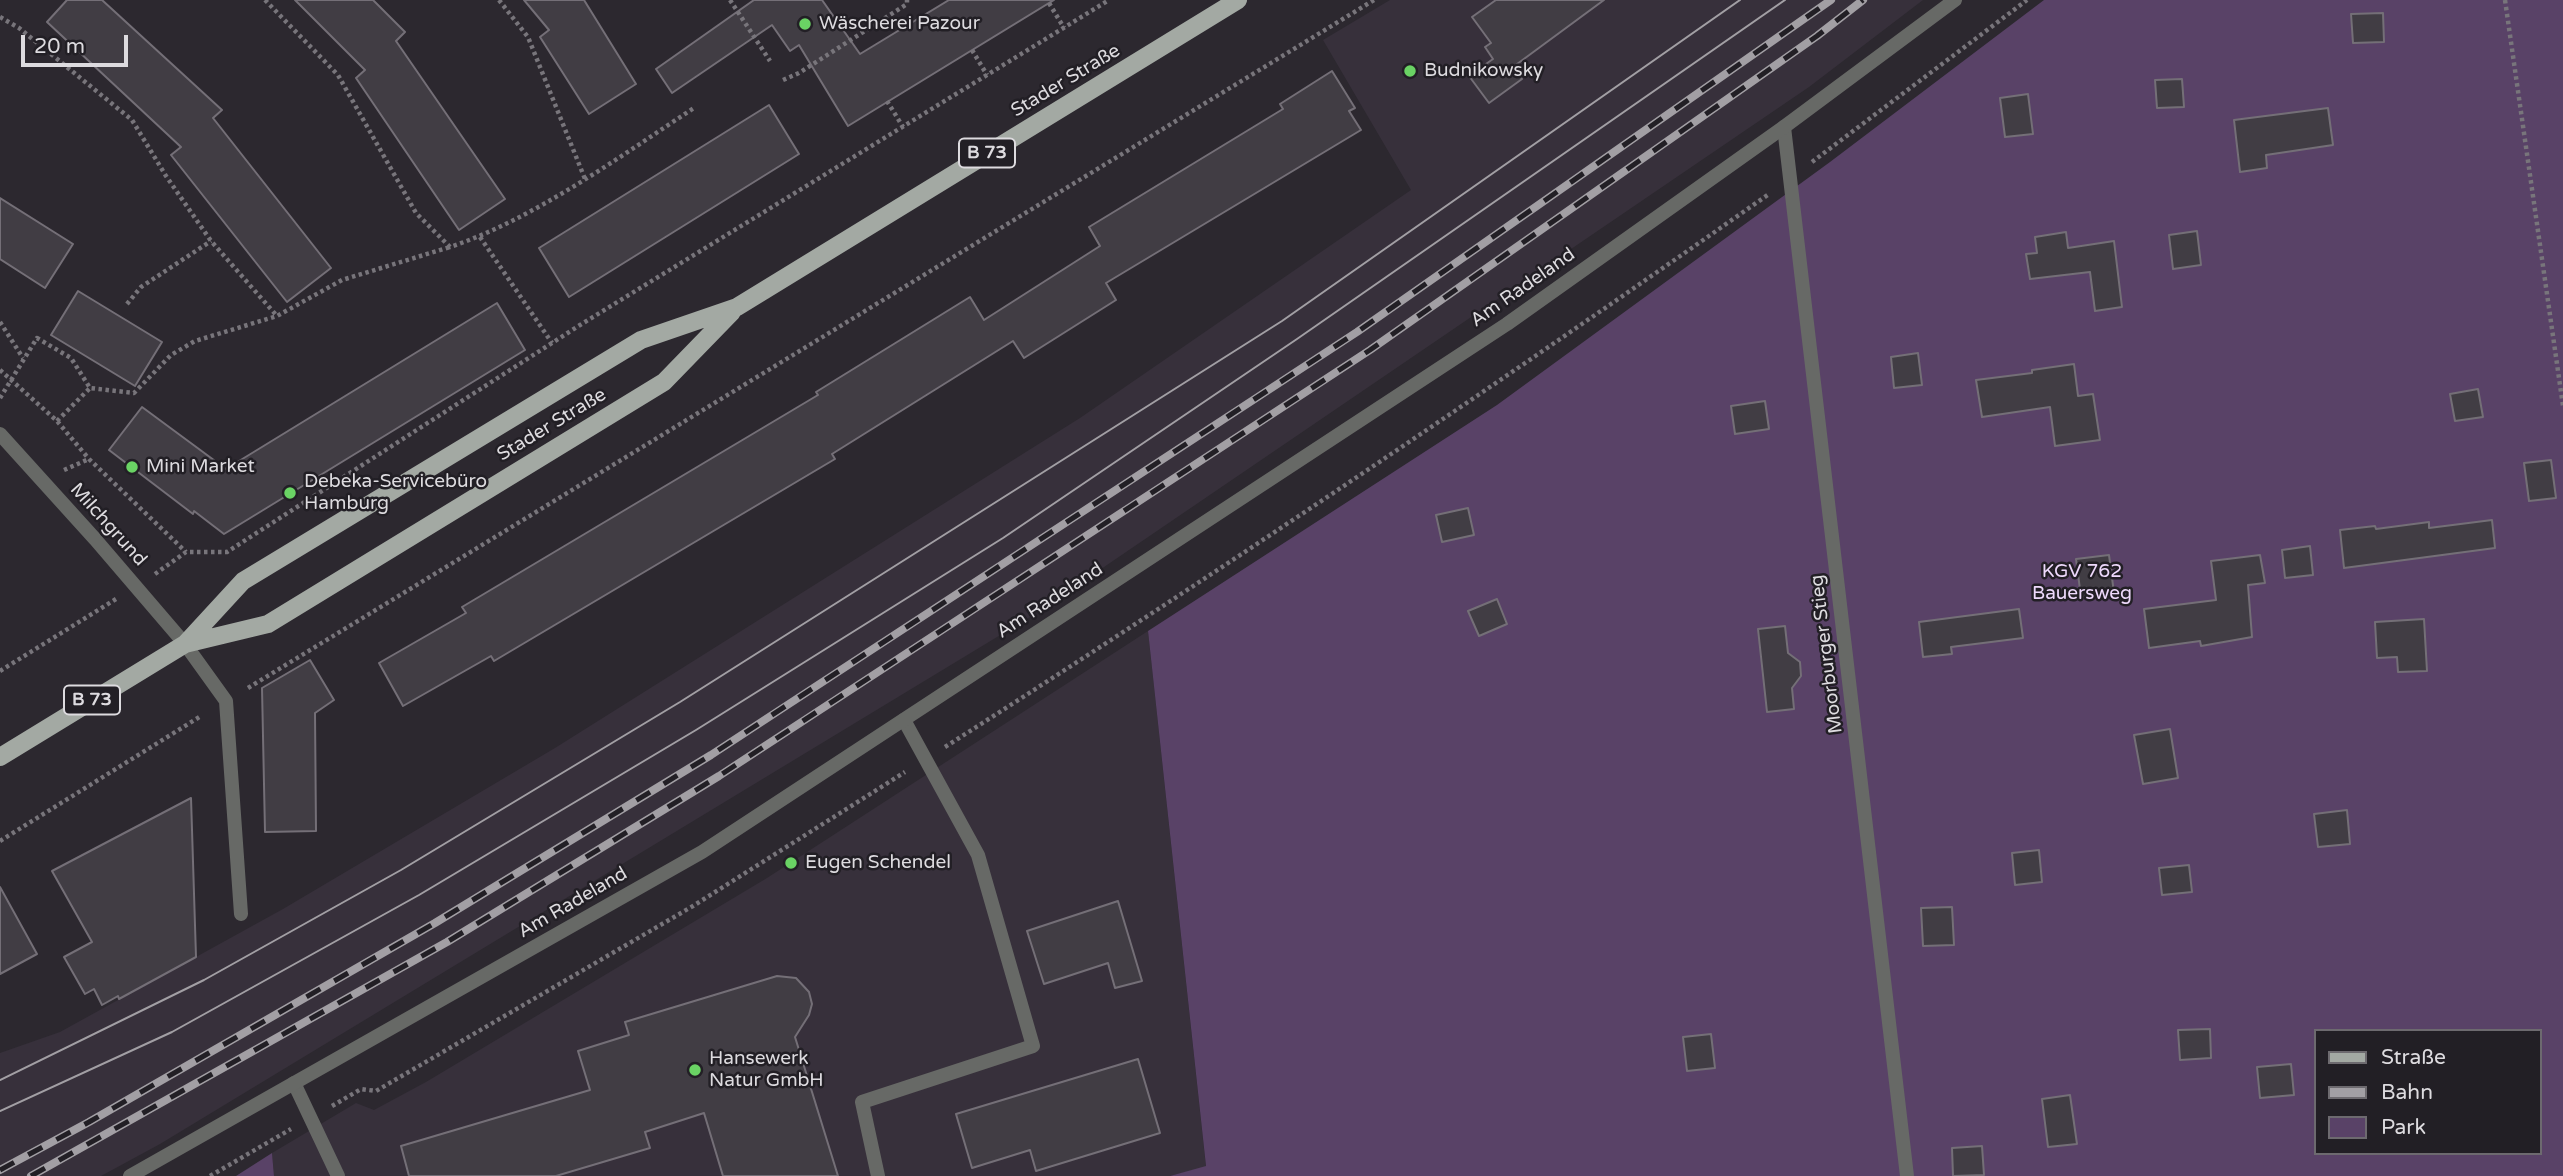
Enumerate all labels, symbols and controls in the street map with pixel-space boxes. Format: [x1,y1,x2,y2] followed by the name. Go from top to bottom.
[819,13,980,35] place label: Wäscherei Pazour
[797,16,813,32] marker: Wäscherei Pazour
[24,21,131,65] scale bar
[34,34,85,59] text: 20 m
[1007,40,1125,122] street label: Stader Straße
[1424,60,1543,82] place label: Budnikowsky
[1402,63,1418,79] marker: Budnikowsky
[959,138,1015,168] road number: B 73
[1466,244,1580,332] street label: Am Radeland
[493,384,611,466] street label: Stader Straße
[146,456,255,478] place label: Mini Market
[124,459,140,475] marker: Mini Market
[304,471,487,515] place label: Debeka-Servicebüro Hamburg
[65,479,151,571] street label: Milchgrund
[282,485,298,501] marker: Debeka-Servicebüro Hamburg
[992,558,1108,644] street label: Am Radeland
[2032,561,2132,605] park label: KGV 762 Bauersweg
[1806,573,1848,735] street label: Moorburger Stieg
[64,686,120,714] road number: B 73
[805,852,951,874] place label: Eugen Schendel
[783,855,799,871] marker: Eugen Schendel
[514,863,632,943] street label: Am Radeland
[2314,1029,2542,1155] legend
[2381,1045,2446,1070] text: Straße
[709,1048,824,1092] place label: Hansewerk Natur GmbH
[687,1062,703,1078] marker: Hansewerk Natur GmbH
[2381,1080,2433,1105] text: Bahn
[2381,1115,2426,1140] text: Park

